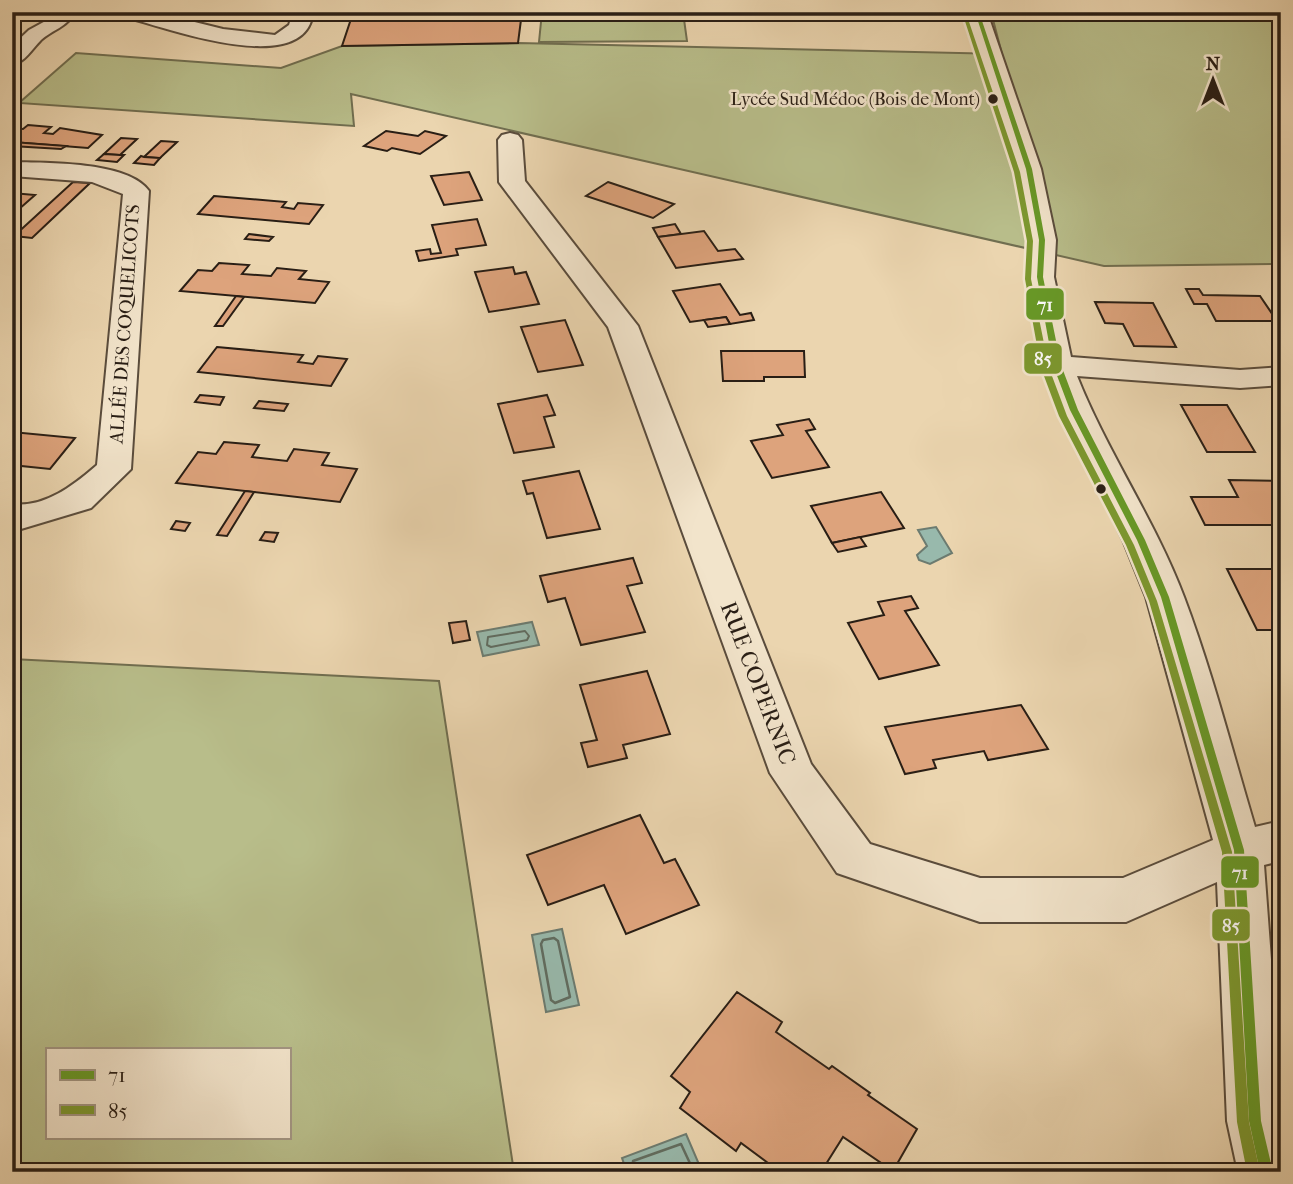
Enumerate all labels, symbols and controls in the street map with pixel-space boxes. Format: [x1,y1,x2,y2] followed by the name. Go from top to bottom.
[1178,46,1248,116] north arrow
[1206,53,1221,75] text: N
[730,89,980,110] place label: Lycée Sud Médoc (Bois de Mont)
[986,92,1000,106] marker: Lycée Sud Médoc (Bois de Mont)
[106,203,144,445] street label: ALLÉE DES COQUELICOTS
[1025,287,1065,321] line badge: 71
[1036,294,1053,316] text: 71
[1023,342,1063,375] line badge: 85
[1034,348,1052,370] text: 85
[1094,482,1108,496] unlabelled marker
[715,598,801,768] street label: RUE COPERNIC
[1220,855,1260,889] line badge: 71
[1231,862,1248,884] text: 71
[1211,908,1251,942] line badge: 85
[1222,915,1240,937] text: 85
[46,1048,290,1138] legend
[108,1063,126,1087] text: 71
[108,1099,128,1123] text: 85

